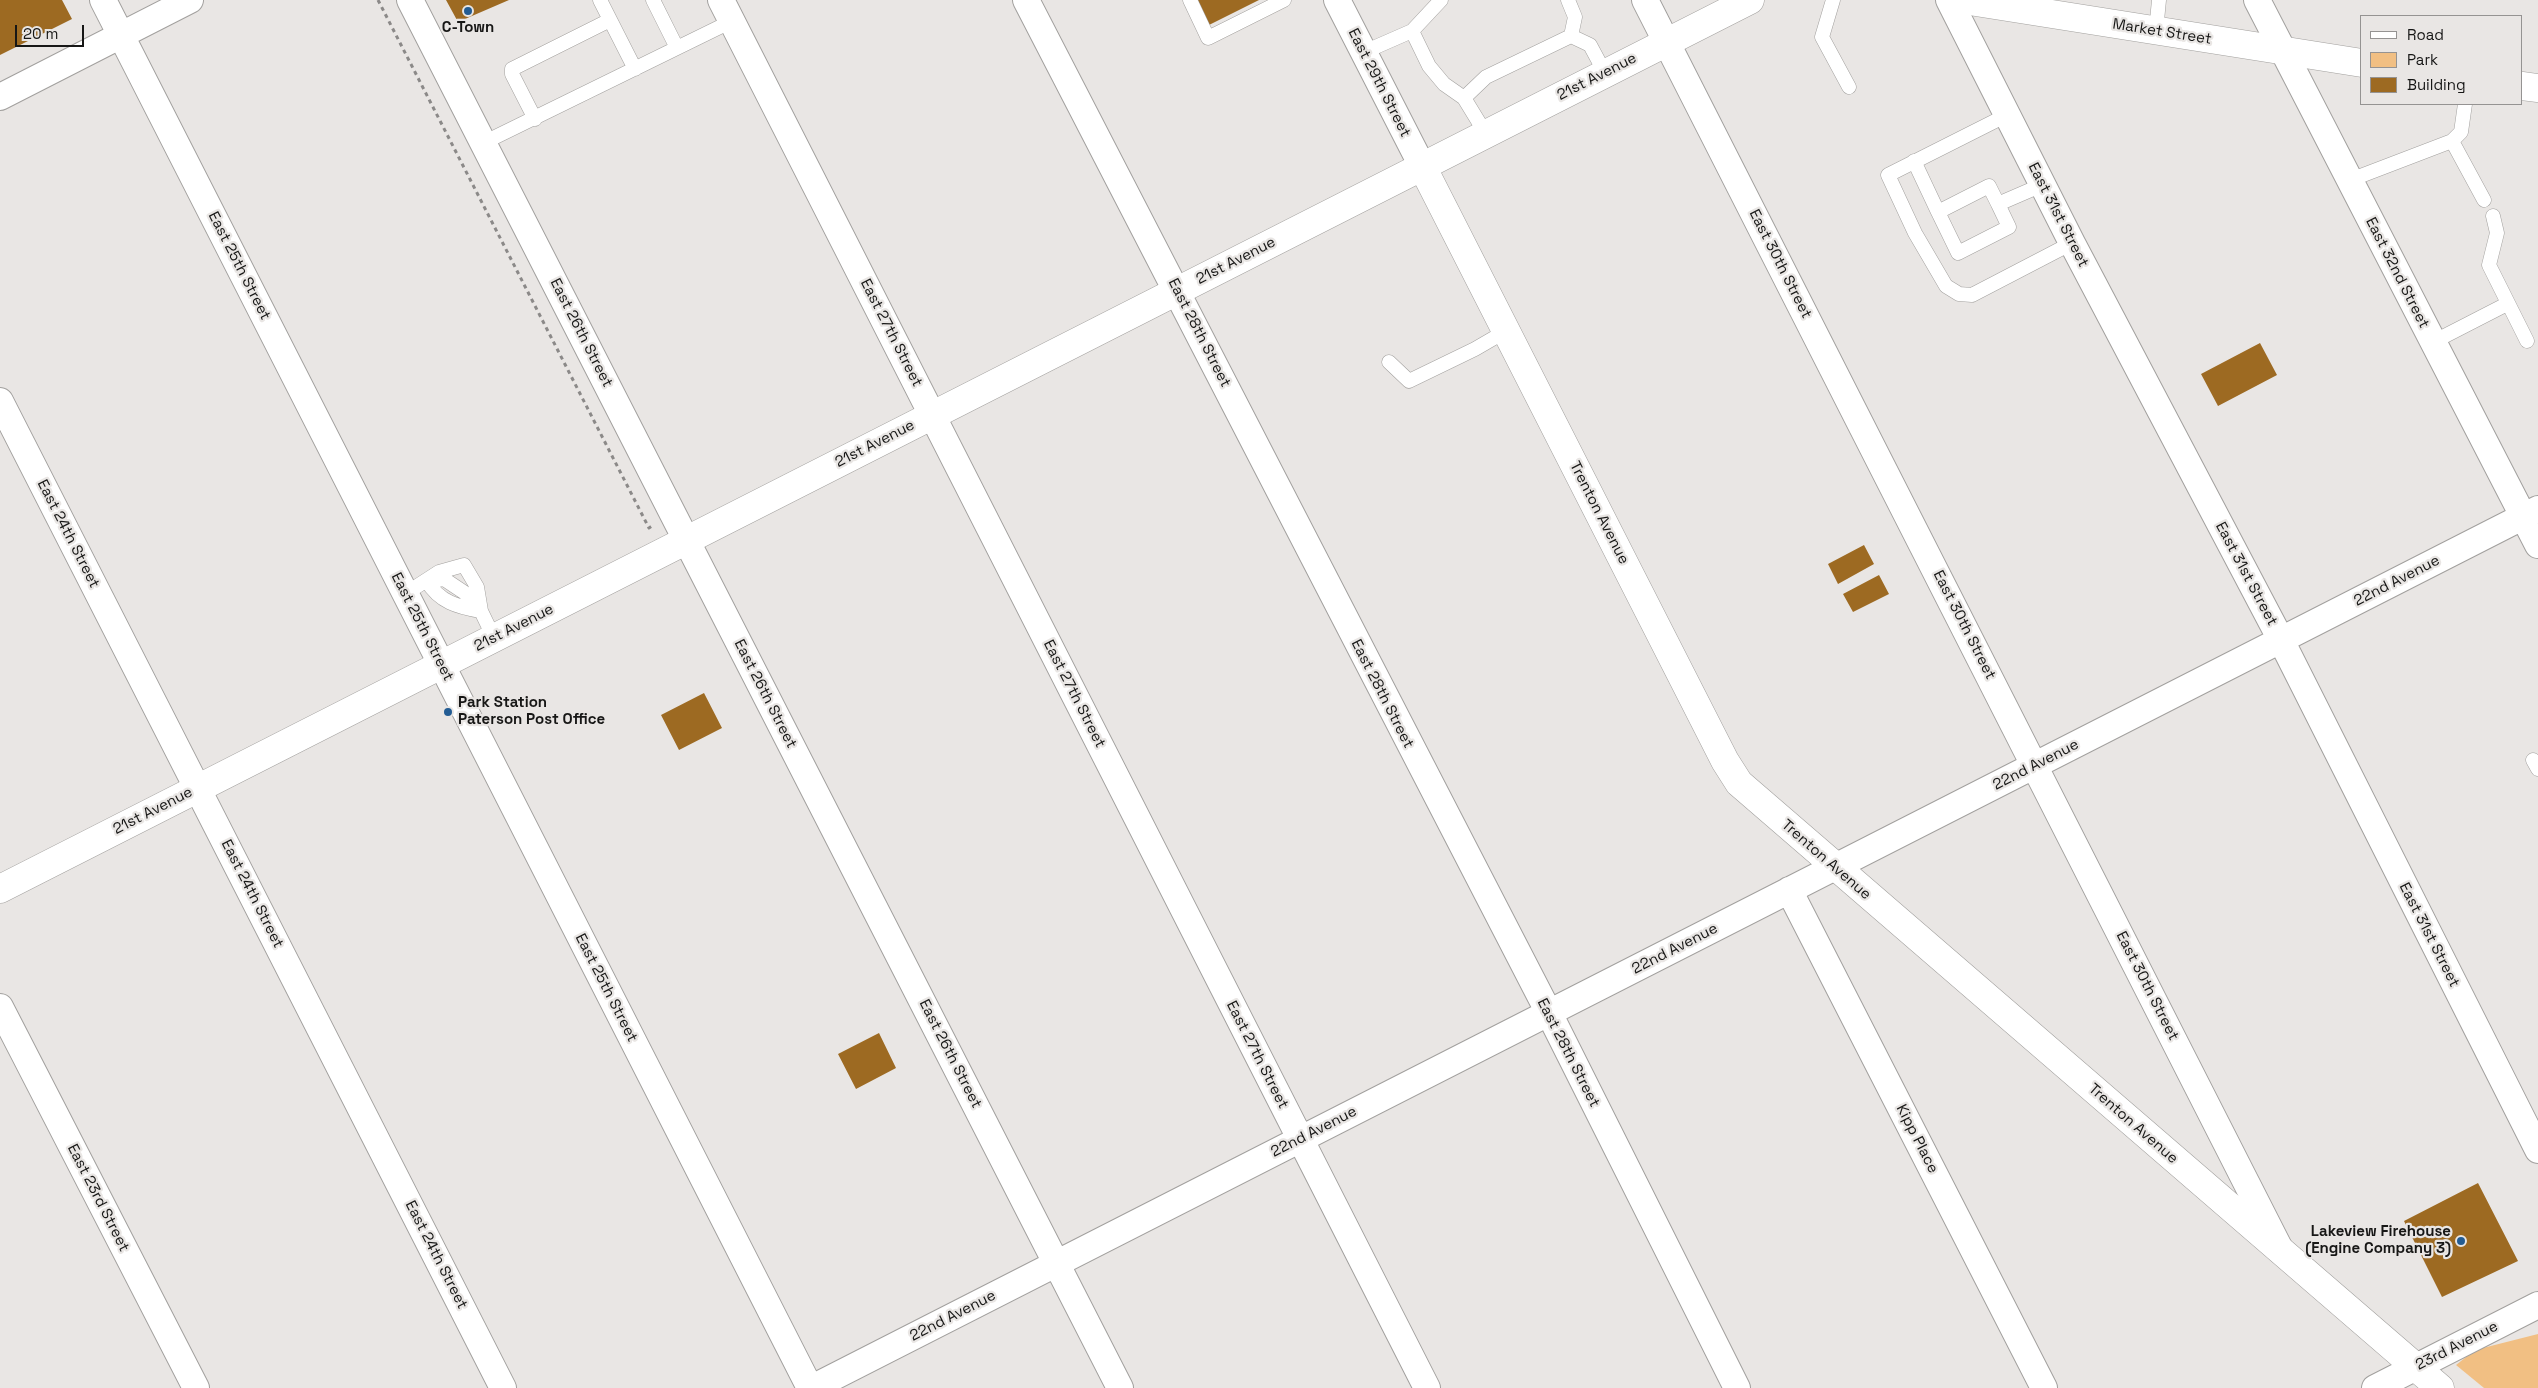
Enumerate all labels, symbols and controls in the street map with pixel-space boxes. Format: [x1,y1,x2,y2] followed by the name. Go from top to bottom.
[462,5,474,17] marker: C-Town
[18,15,86,47] scale bar
[2111,15,2213,49] street label: Market Street
[2360,15,2523,105] legend
[442,19,494,37] place label: C-Town
[23,24,58,43] text: 20 m
[2407,25,2444,44] text: Road
[1344,26,1414,140] street label: East 29th Street
[1554,49,1640,105] street label: 21st Avenue
[2407,50,2438,69] text: Park
[2407,75,2466,94] text: Building
[2024,160,2092,270] street label: East 31st Street
[1745,206,1815,322] street label: East 30th Street
[204,209,274,323] street label: East 25th Street
[2361,214,2433,332] street label: East 32nd Street
[1193,233,1279,289] street label: 21st Avenue
[546,276,616,390] street label: East 26th Street
[856,276,926,390] street label: East 27th Street
[1164,276,1234,390] street label: East 28th Street
[832,416,918,472] street label: 21st Avenue
[1565,459,1633,567] street label: Trenton Avenue
[33,477,103,591] street label: East 24th Street
[2211,519,2281,629] street label: East 31st Street
[2351,552,2443,610] street label: 22nd Avenue
[1929,567,1999,683] street label: East 30th Street
[387,570,457,684] street label: East 25th Street
[471,600,557,656] street label: 21st Avenue
[730,637,800,751] street label: East 26th Street
[1039,637,1109,751] street label: East 27th Street
[1347,637,1417,751] street label: East 28th Street
[458,694,605,729] place label: Park Station Paterson Post Office
[442,706,454,718] marker: Park Station Paterson Post Office
[1990,736,2082,794] street label: 22nd Avenue
[110,783,196,839] street label: 21st Avenue
[1778,816,1874,904] street label: Trenton Avenue
[217,837,287,951] street label: East 24th Street
[2395,880,2463,990] street label: East 31st Street
[1629,920,1721,978] street label: 22nd Avenue
[2112,928,2182,1044] street label: East 30th Street
[571,931,641,1045] street label: East 25th Street
[1533,996,1603,1110] street label: East 28th Street
[915,997,985,1111] street label: East 26th Street
[1222,998,1292,1112] street label: East 27th Street
[2085,1080,2181,1168] street label: Trenton Avenue
[1892,1102,1942,1176] street label: Kipp Place
[1268,1103,1360,1161] street label: 22nd Avenue
[63,1141,133,1255] street label: East 23rd Street
[401,1198,471,1312] street label: East 24th Street
[2305,1223,2451,1258] place label: Lakeview Firehouse (Engine Company 3)
[2455,1235,2467,1247] marker: Lakeview Firehouse (Engine Company 3)
[907,1287,999,1345] street label: 22nd Avenue
[2413,1318,2501,1374] street label: 23rd Avenue

